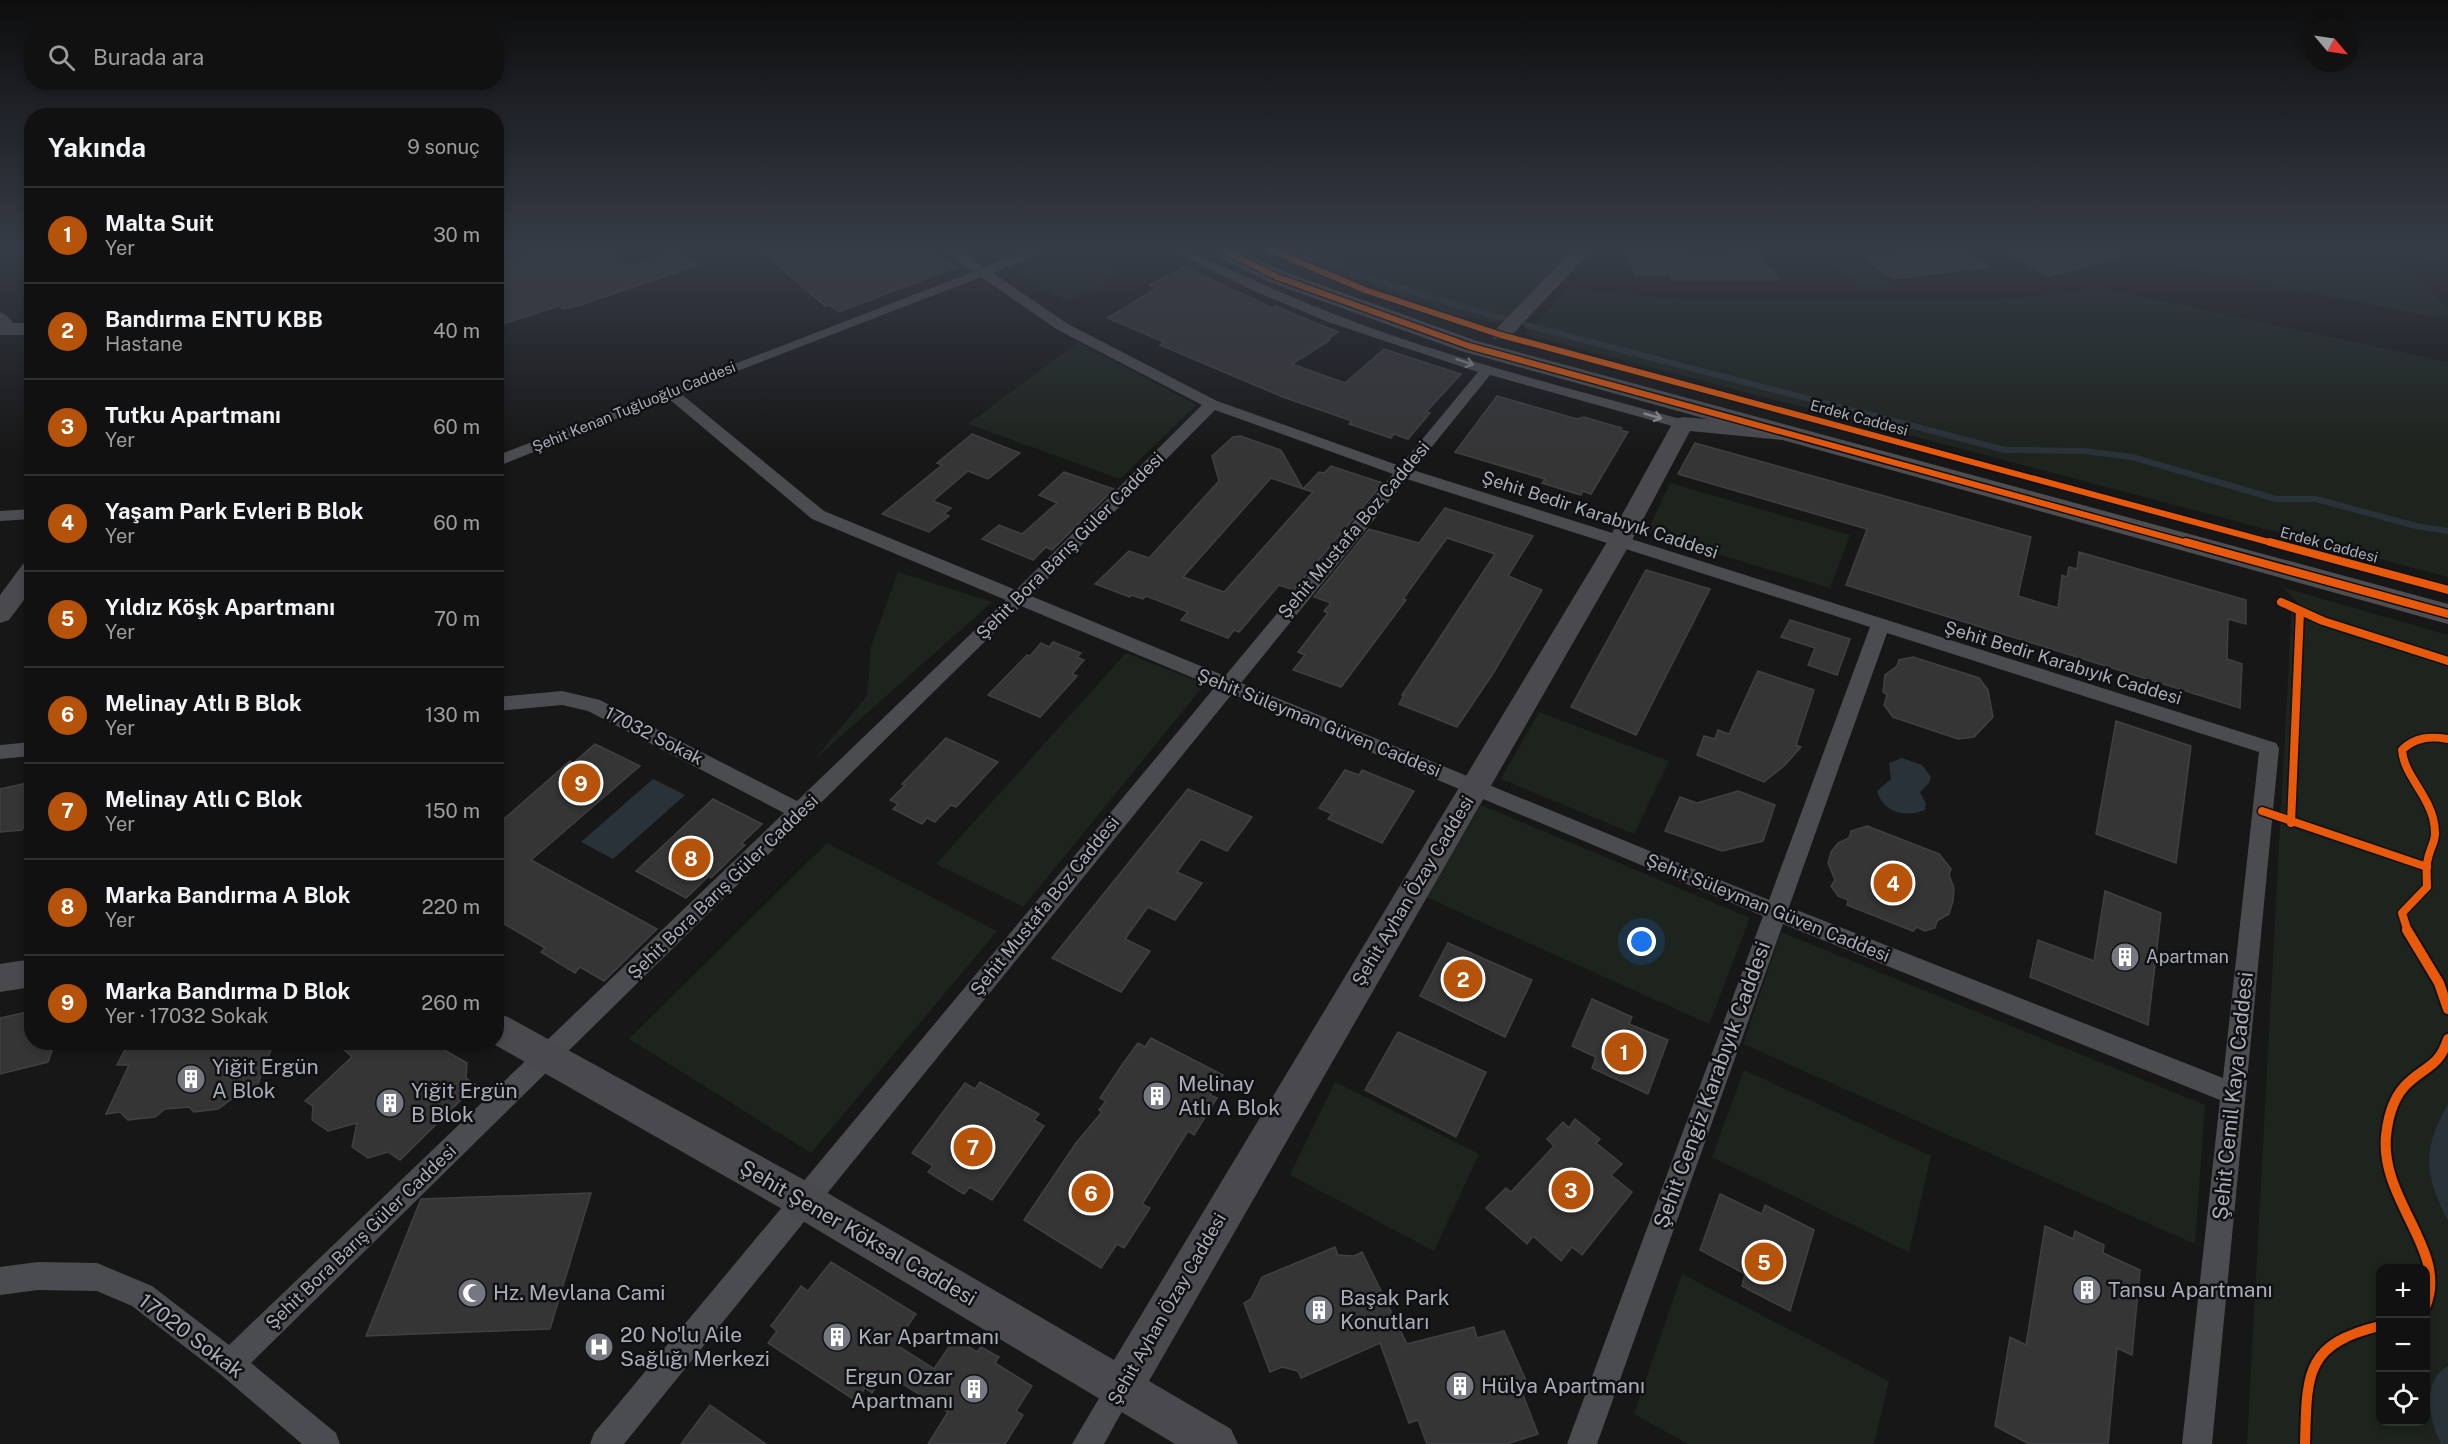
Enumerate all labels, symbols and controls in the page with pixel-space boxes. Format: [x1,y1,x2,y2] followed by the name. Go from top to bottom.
[2304,18,2358,72] north arrow
[24,24,504,90] search box
[45,41,78,74] icon: search
[93,44,204,70] text: Burada ara
[48,132,146,163] text: Yakında
[407,135,480,159] text: 9 sonuç
[105,210,214,236] text: Malta Suit
[63,223,72,247] text: 1
[433,223,480,247] text: 30 m
[105,236,135,260] text: Yer
[105,306,323,332] text: Bandırma ENTU KBB
[61,319,74,343] text: 2
[433,319,480,343] text: 40 m
[105,332,183,356] text: Hastane
[530,358,738,455] street label: Şehit Kenan Tuğluoğlu Caddesi
[1455,358,1474,369] one-way arrow
[1808,396,1910,439] street label: Erdek Caddesi
[105,402,281,428] text: Tutku Apartmanı
[1643,410,1662,422] one-way arrow
[61,415,74,439] text: 3
[433,415,480,439] text: 60 m
[105,428,135,452] text: Yer
[1274,437,1434,622] street label: Şehit Mustafa Boz Caddesi
[972,448,1168,644] street label: Şehit Bora Barış Güler Caddesi
[1479,466,1721,563] street label: Şehit Bedir Karabıyık Caddesi
[105,498,364,524] text: Yaşam Park Evleri B Blok
[61,511,74,535] text: 4
[433,511,480,535] text: 60 m
[2278,523,2380,566] street label: Erdek Caddesi
[105,524,135,548] text: Yer
[105,594,335,620] text: Yıldız Köşk Apartmanı
[61,607,74,631] text: 5
[434,607,480,631] text: 70 m
[1942,616,2184,709] street label: Şehit Bedir Karabıyık Caddesi
[105,620,135,644] text: Yer
[1194,664,1444,781] street label: Şehit Süleyman Güven Caddesi
[105,690,302,716] text: Melinay Atlı B Blok
[602,702,707,769] street label: 17032 Sokak
[61,703,74,727] text: 6
[425,703,480,727] text: 130 m
[105,716,135,740] text: Yer
[562,760,600,806] pin: 9
[105,786,303,812] text: Melinay Atlı C Blok
[623,790,822,983] street label: Şehit Bora Barış Güler Caddesi
[1347,792,1478,989] street label: Şehit Ayhan Özay Caddesi
[61,799,74,823] text: 7
[425,799,480,823] text: 150 m
[105,812,135,836] text: Yer
[966,812,1123,999] street label: Şehit Mustafa Boz Caddesi
[672,836,710,880] pin: 8
[1643,849,1893,966] street label: Şehit Süleyman Güven Caddesi
[1874,860,1912,906] pin: 4
[105,882,351,908] text: Marka Bandırma A Blok
[61,895,74,919] text: 8
[422,895,480,919] text: 220 m
[105,908,135,932] text: Yer
[1627,927,1656,956] your location
[1648,938,1775,1231] street label: Şehit Cengiz Karabıyık Caddesi
[2109,941,2141,973] building icon: Apartman
[2146,946,2229,967] place label: Apartman
[1444,956,1482,1002] pin: 2
[2207,971,2258,1221] street label: Şehit Cemil Kaya Caddesi
[105,978,350,1004] text: Marka Bandırma D Blok
[61,991,74,1015] text: 9
[421,991,480,1015] text: 260 m
[105,1004,268,1028] text: Yer · 17032 Sokak
[1604,1030,1644,1074] pin: 1
[212,1054,319,1103] place label: Yiğit Ergün A Blok
[175,1063,207,1095] building icon: Yiğit Ergün A Blok
[1178,1071,1280,1120] place label: Melinay Atlı A Blok
[411,1078,518,1127] place label: Yiğit Ergün B Blok
[1141,1080,1173,1112] building icon: Melinay Atlı A Blok
[374,1087,406,1119] building icon: Yiğit Ergün B Blok
[954,1124,992,1170] pin: 7
[261,1140,460,1333] street label: Şehit Bora Barış Güler Caddesi
[735,1154,981,1311] street label: Şehit Şener Köksal Caddesi
[1552,1168,1590,1212] pin: 3
[1072,1170,1110,1216] pin: 6
[1102,1209,1230,1408] street label: Şehit Ayhan Özay Caddesi
[1744,1240,1784,1284] pin: 5
[2376,1264,2430,1426] map controls
[2376,1264,2430,1318] button: +
[2071,1274,2103,1306] building icon: Tansu Apartmanı
[456,1277,488,1309] mosque icon: Hz. Mevlana Cami
[2108,1277,2273,1302] place label: Tansu Apartmanı
[493,1280,665,1305] place label: Hz. Mevlana Cami
[1340,1285,1450,1334] place label: Başak Park Konutları
[134,1288,249,1383] street label: 17020 Sokak
[1303,1294,1335,1326] building icon: Başak Park Konutları
[2376,1318,2430,1372] button: −
[821,1321,853,1353] building icon: Kar Apartmanı
[620,1322,770,1371] place label: 20 No'lu Aile Sağlığı Merkezi
[858,1324,999,1349] place label: Kar Apartmanı
[583,1331,615,1363] hospital icon: 20 No'lu Aile Sağlığı Merkezi
[845,1364,953,1413] place label: Ergun Ozar Apartmanı
[1444,1370,1476,1402] building icon: Hülya Apartmanı
[2376,1372,2430,1426] button: locate
[958,1373,990,1405] building icon: Ergun Ozar Apartmanı
[1481,1373,1645,1398] place label: Hülya Apartmanı

